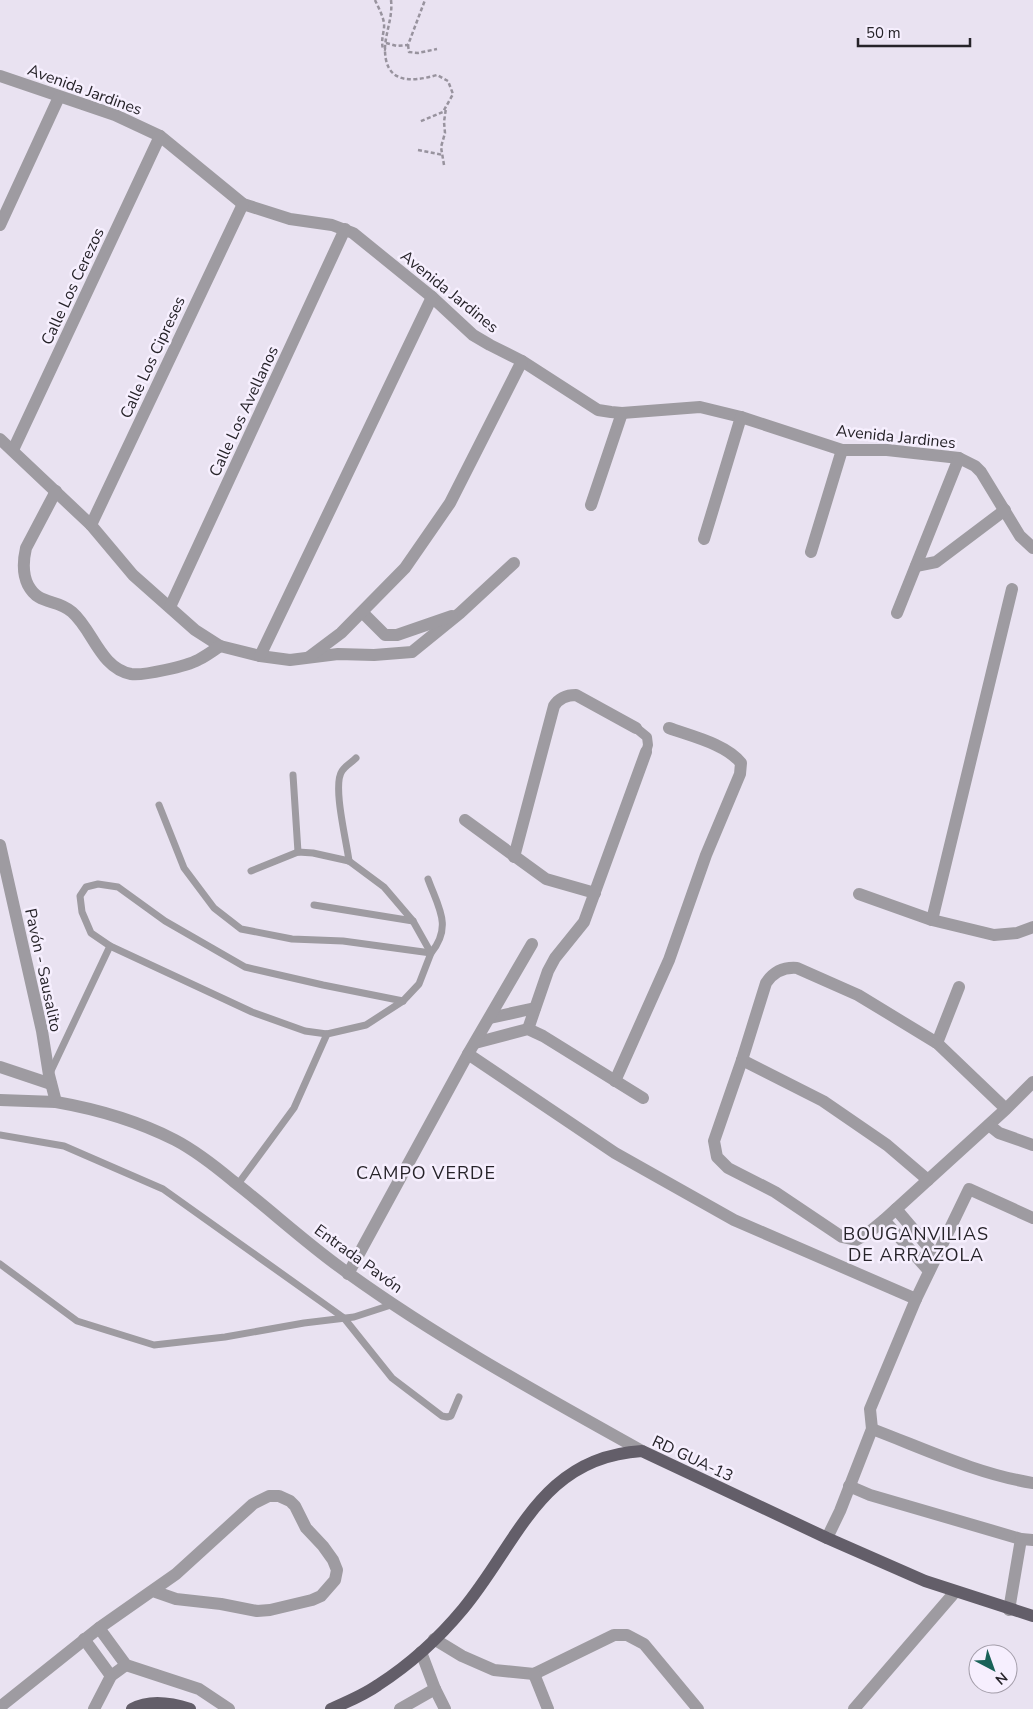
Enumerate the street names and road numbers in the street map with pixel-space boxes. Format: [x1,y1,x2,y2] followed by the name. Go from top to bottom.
[24,59,145,121] street label: Avenida Jardines
[36,224,110,349] street label: Calle Los Cerezos
[396,245,503,338] street label: Avenida Jardines
[115,293,191,422] street label: Calle Los Cipreses
[204,343,284,480] street label: Calle Los Avellanos
[835,420,957,454] street label: Avenida Jardines
[19,906,67,1034] street label: Pavón - Sausalito
[310,1219,407,1298] street label: Entrada Pavón
[648,1431,737,1487] street label: RD GUA-13

